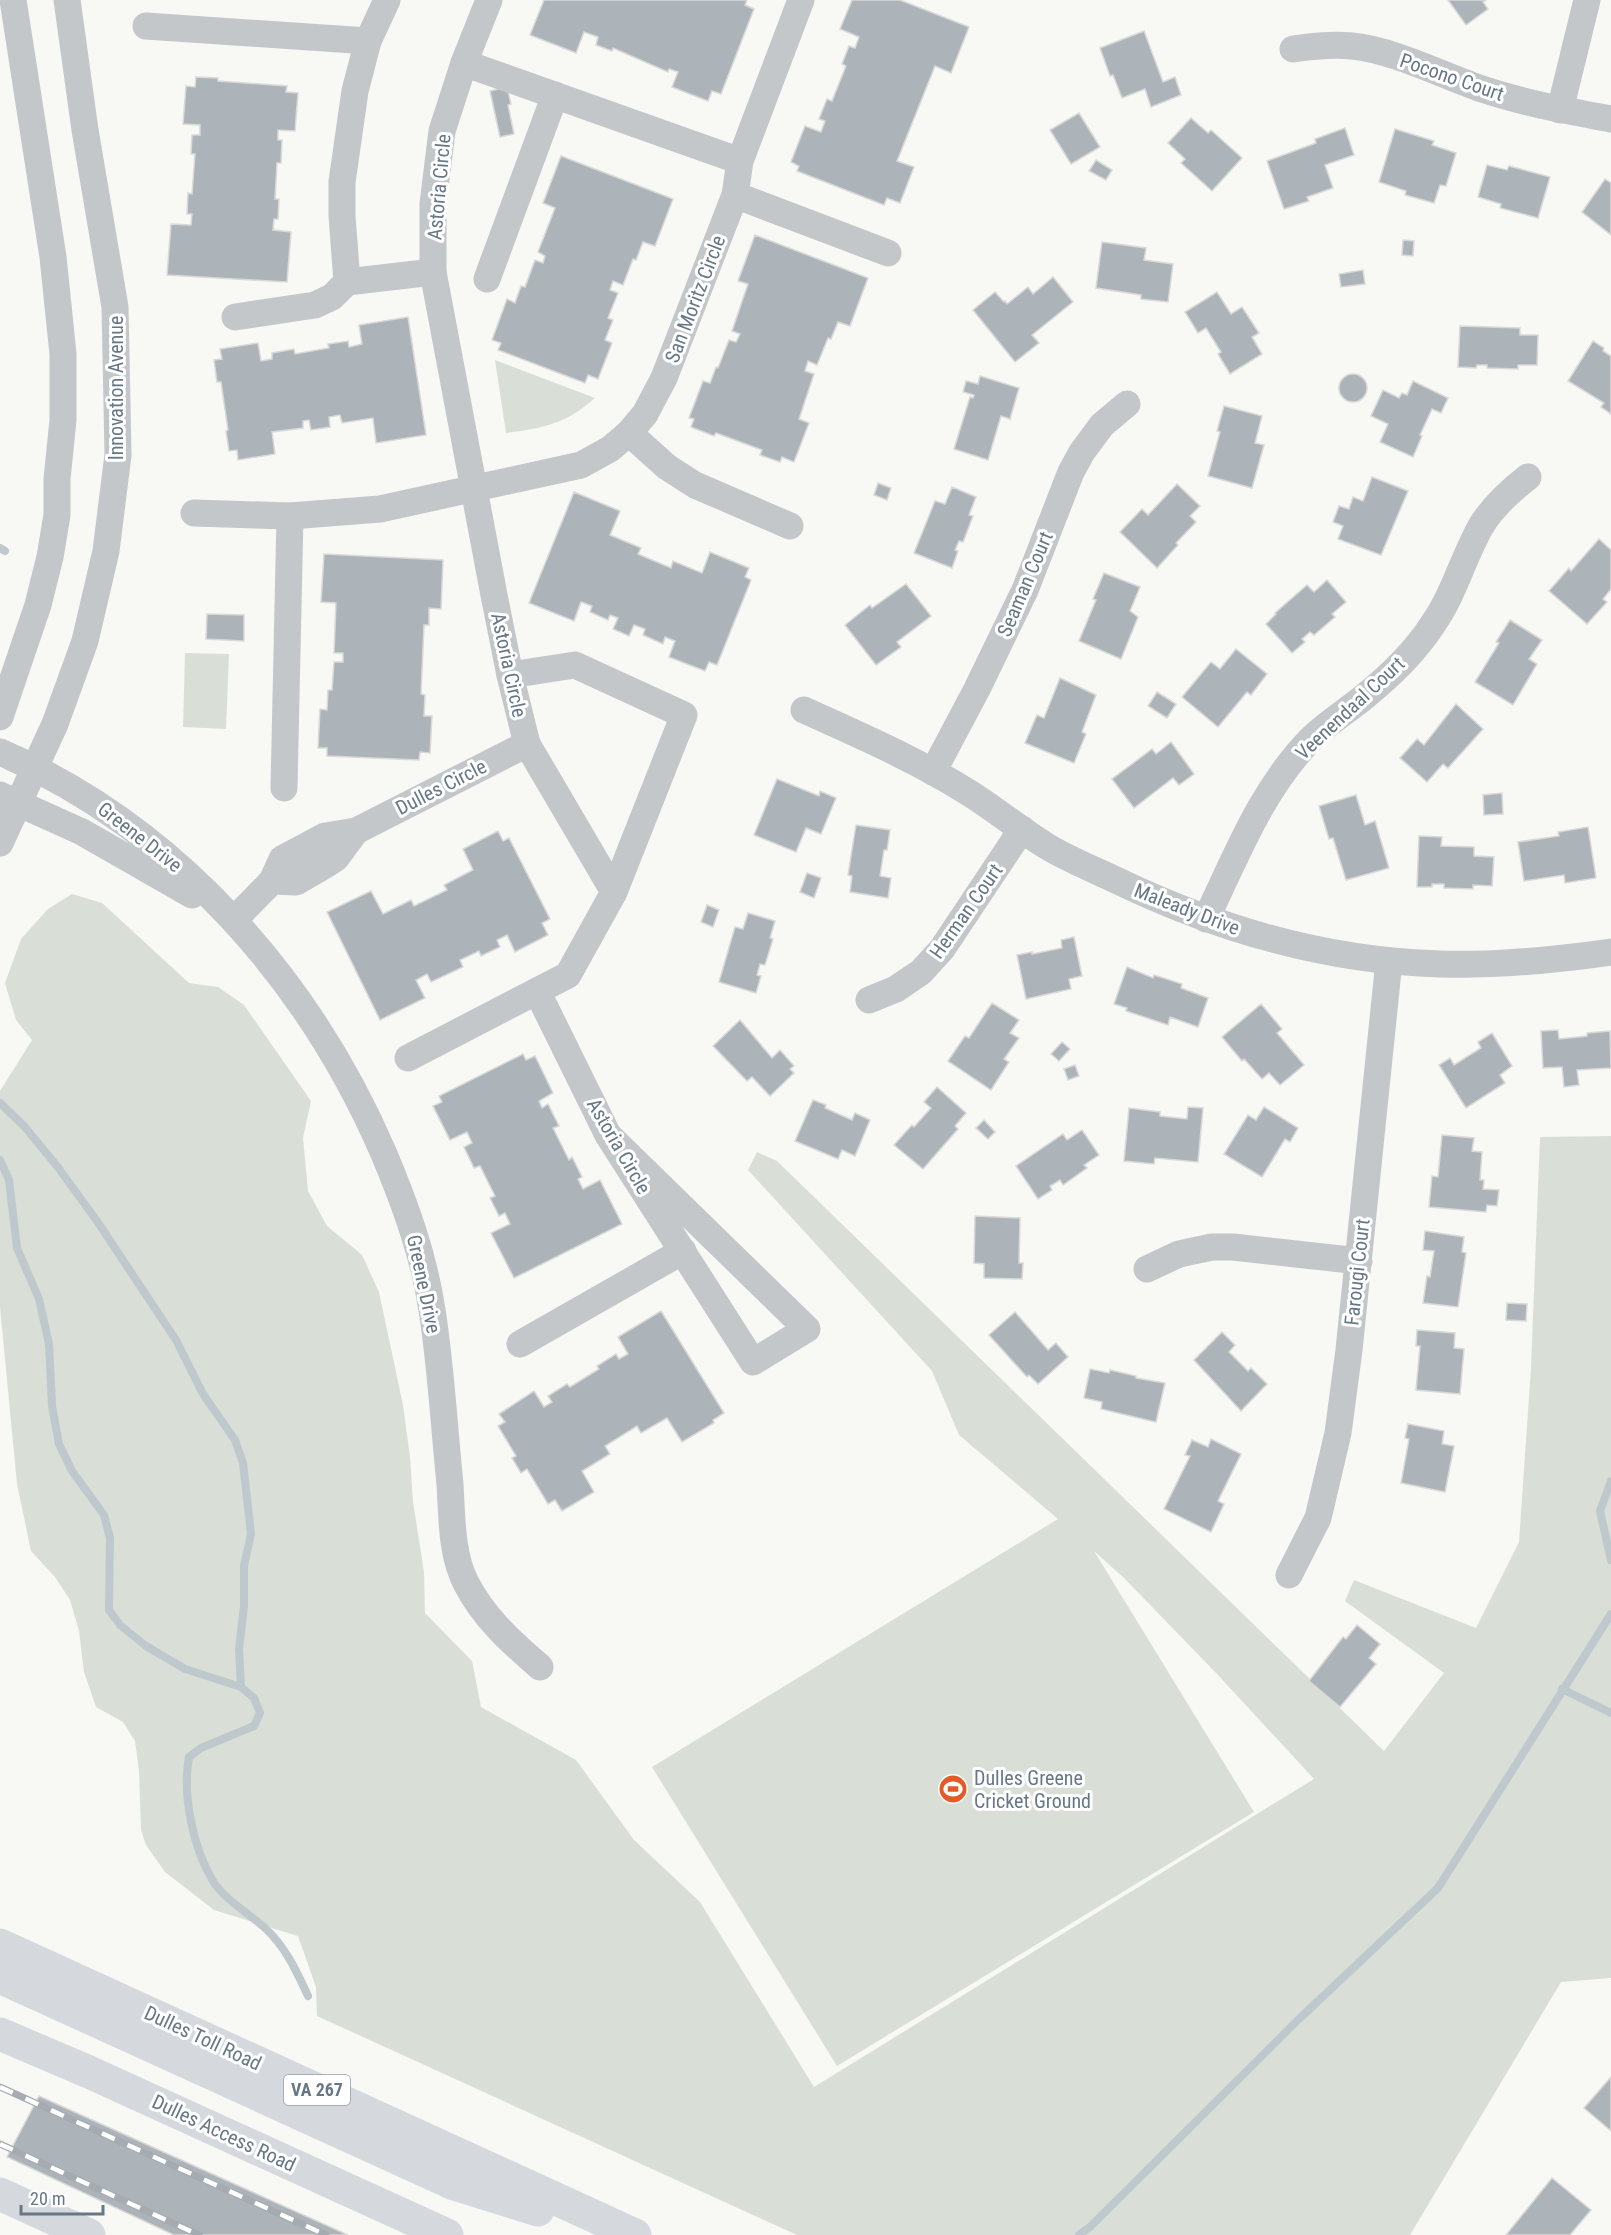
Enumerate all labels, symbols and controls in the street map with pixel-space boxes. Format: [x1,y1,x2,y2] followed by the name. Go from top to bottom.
[1397,48,1507,106] street label: Pocono Court
[422,133,456,241] street label: Astoria Circle
[660,232,730,366] street label: San Moritz Circle
[104,316,128,460] street label: Innovation Avenue
[992,528,1058,640] street label: Seaman Court
[486,611,532,719] street label: Astoria Circle
[1291,651,1409,765] street label: Veenendaal Court
[392,754,490,820] street label: Dulles Circle
[93,797,187,877] street label: Greene Drive
[925,859,1008,963] street label: Herman Court
[1131,878,1243,940] street label: Maleady Drive
[582,1094,656,1198] street label: Astoria Circle
[1339,1217,1375,1326] street label: Farougi Court
[402,1233,446,1335] street label: Greene Drive
[974,1766,1091,1813] place label: Dulles Greene Cricket Ground
[937,1773,969,1805] sports icon: Dulles Greene Cricket Ground
[141,2000,265,2076] street label: Dulles Toll Road
[284,2075,350,2105] road number: VA 267
[148,2089,300,2177] street label: Dulles Access Road
[21,2178,104,2216] scale bar
[30,2188,65,2209] text: 20 m

